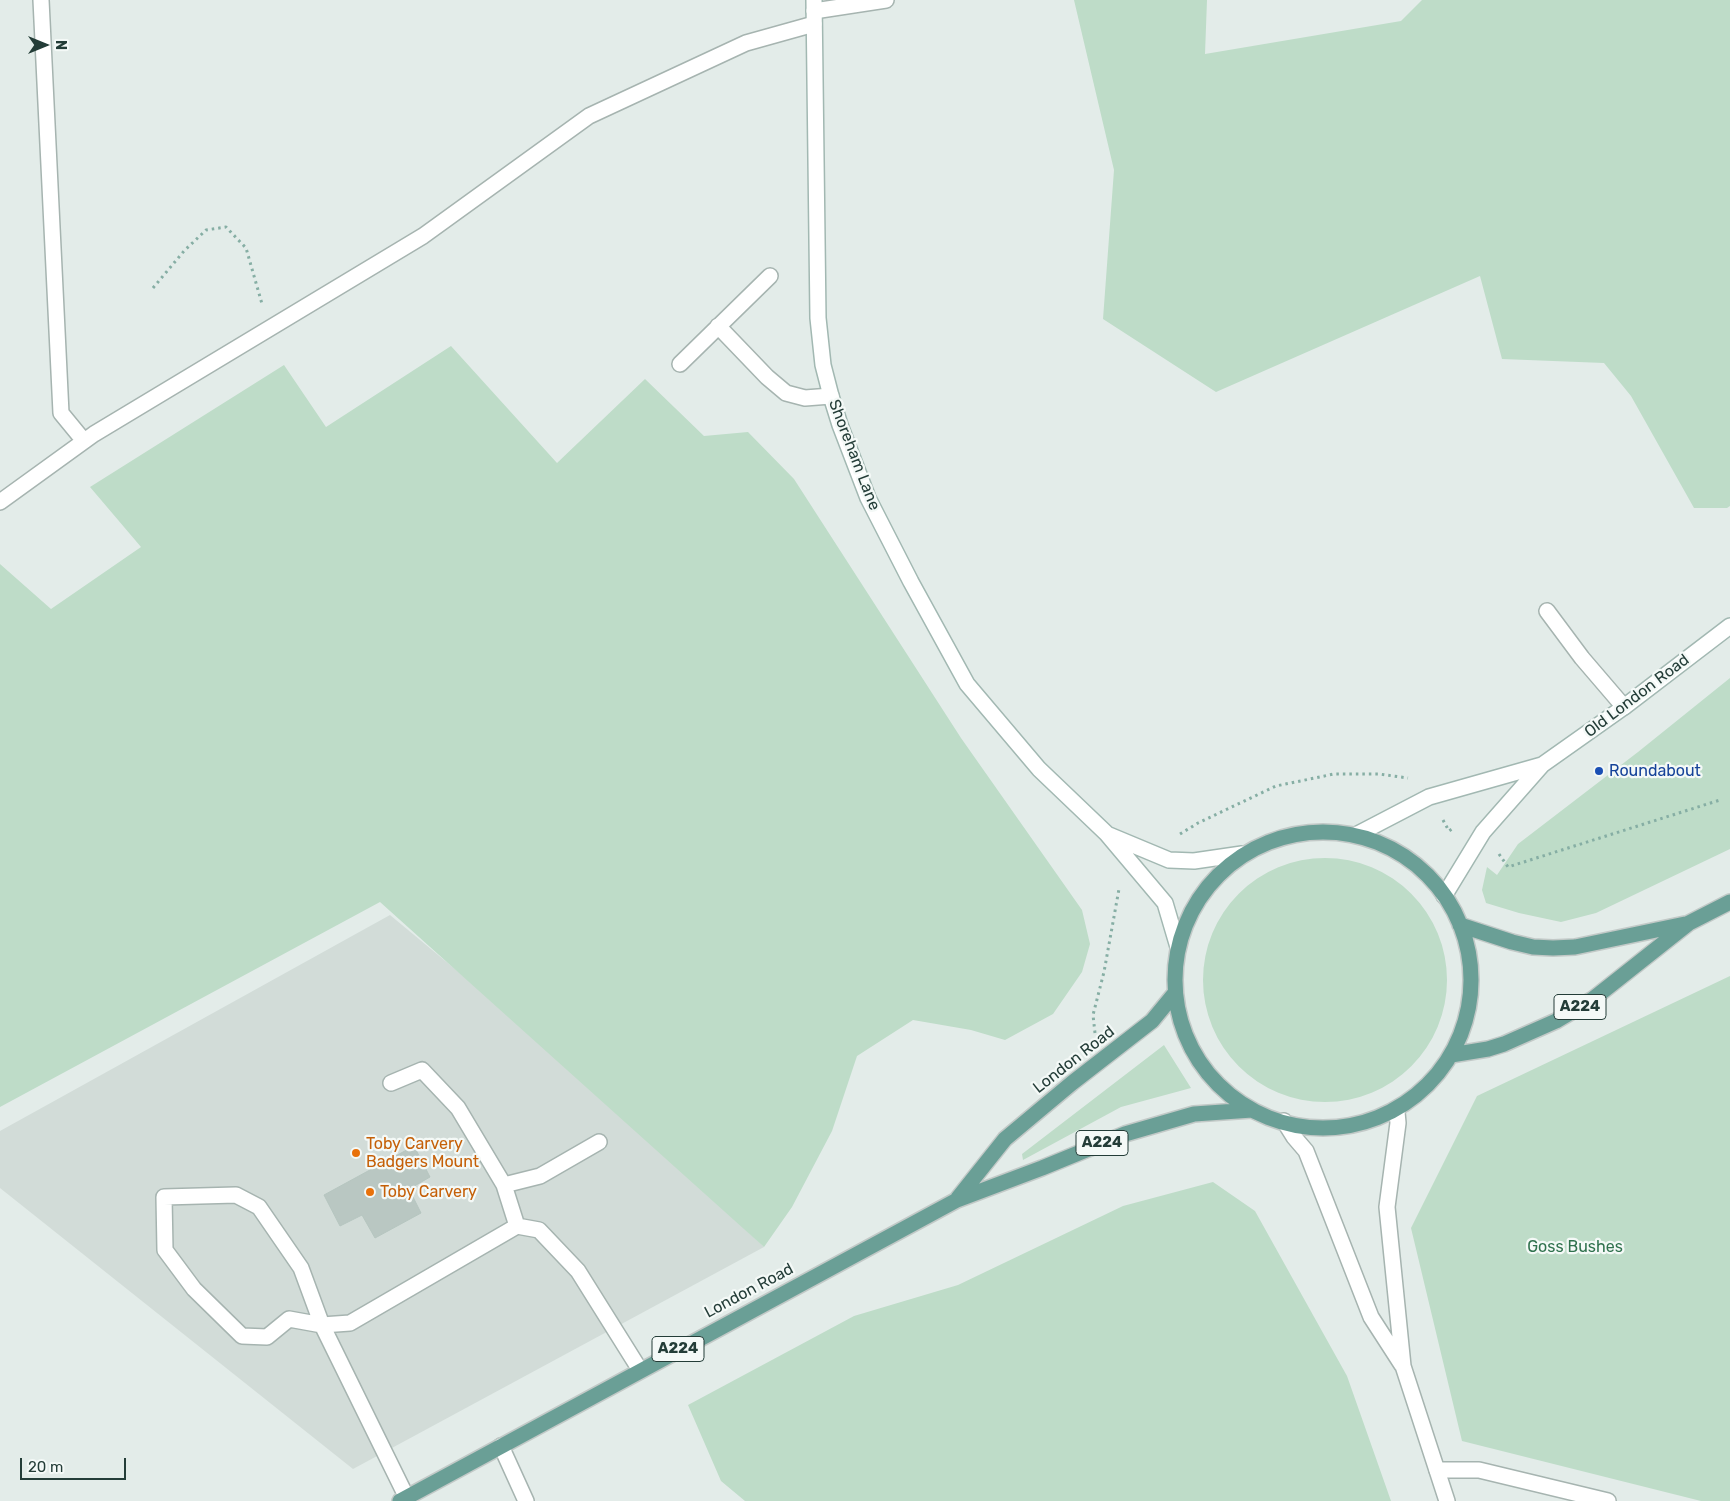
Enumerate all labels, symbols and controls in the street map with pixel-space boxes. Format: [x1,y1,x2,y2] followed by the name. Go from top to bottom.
[20,20,70,70] north arrow
[52,40,69,50] text: N
[824,397,884,513] street label: Shoreham Lane
[1581,650,1693,742] street label: Old London Road
[1609,761,1701,781] place label: Roundabout
[1593,765,1605,777] marker: Roundabout
[1554,994,1606,1020] road number: A224
[1029,1022,1119,1098] street label: London Road
[1076,1130,1128,1156] road number: A224
[366,1134,479,1172] place label: Toby Carvery Badgers Mount
[350,1147,362,1159] marker: Toby Carvery Badgers Mount
[380,1182,477,1202] place label: Toby Carvery
[364,1186,376,1198] marker: Toby Carvery
[1527,1237,1623,1257] park label: Goss Bushes
[701,1260,797,1322] street label: London Road
[652,1336,704,1362] road number: A224
[22,1448,129,1480] scale bar
[28,1458,63,1476] text: 20 m

